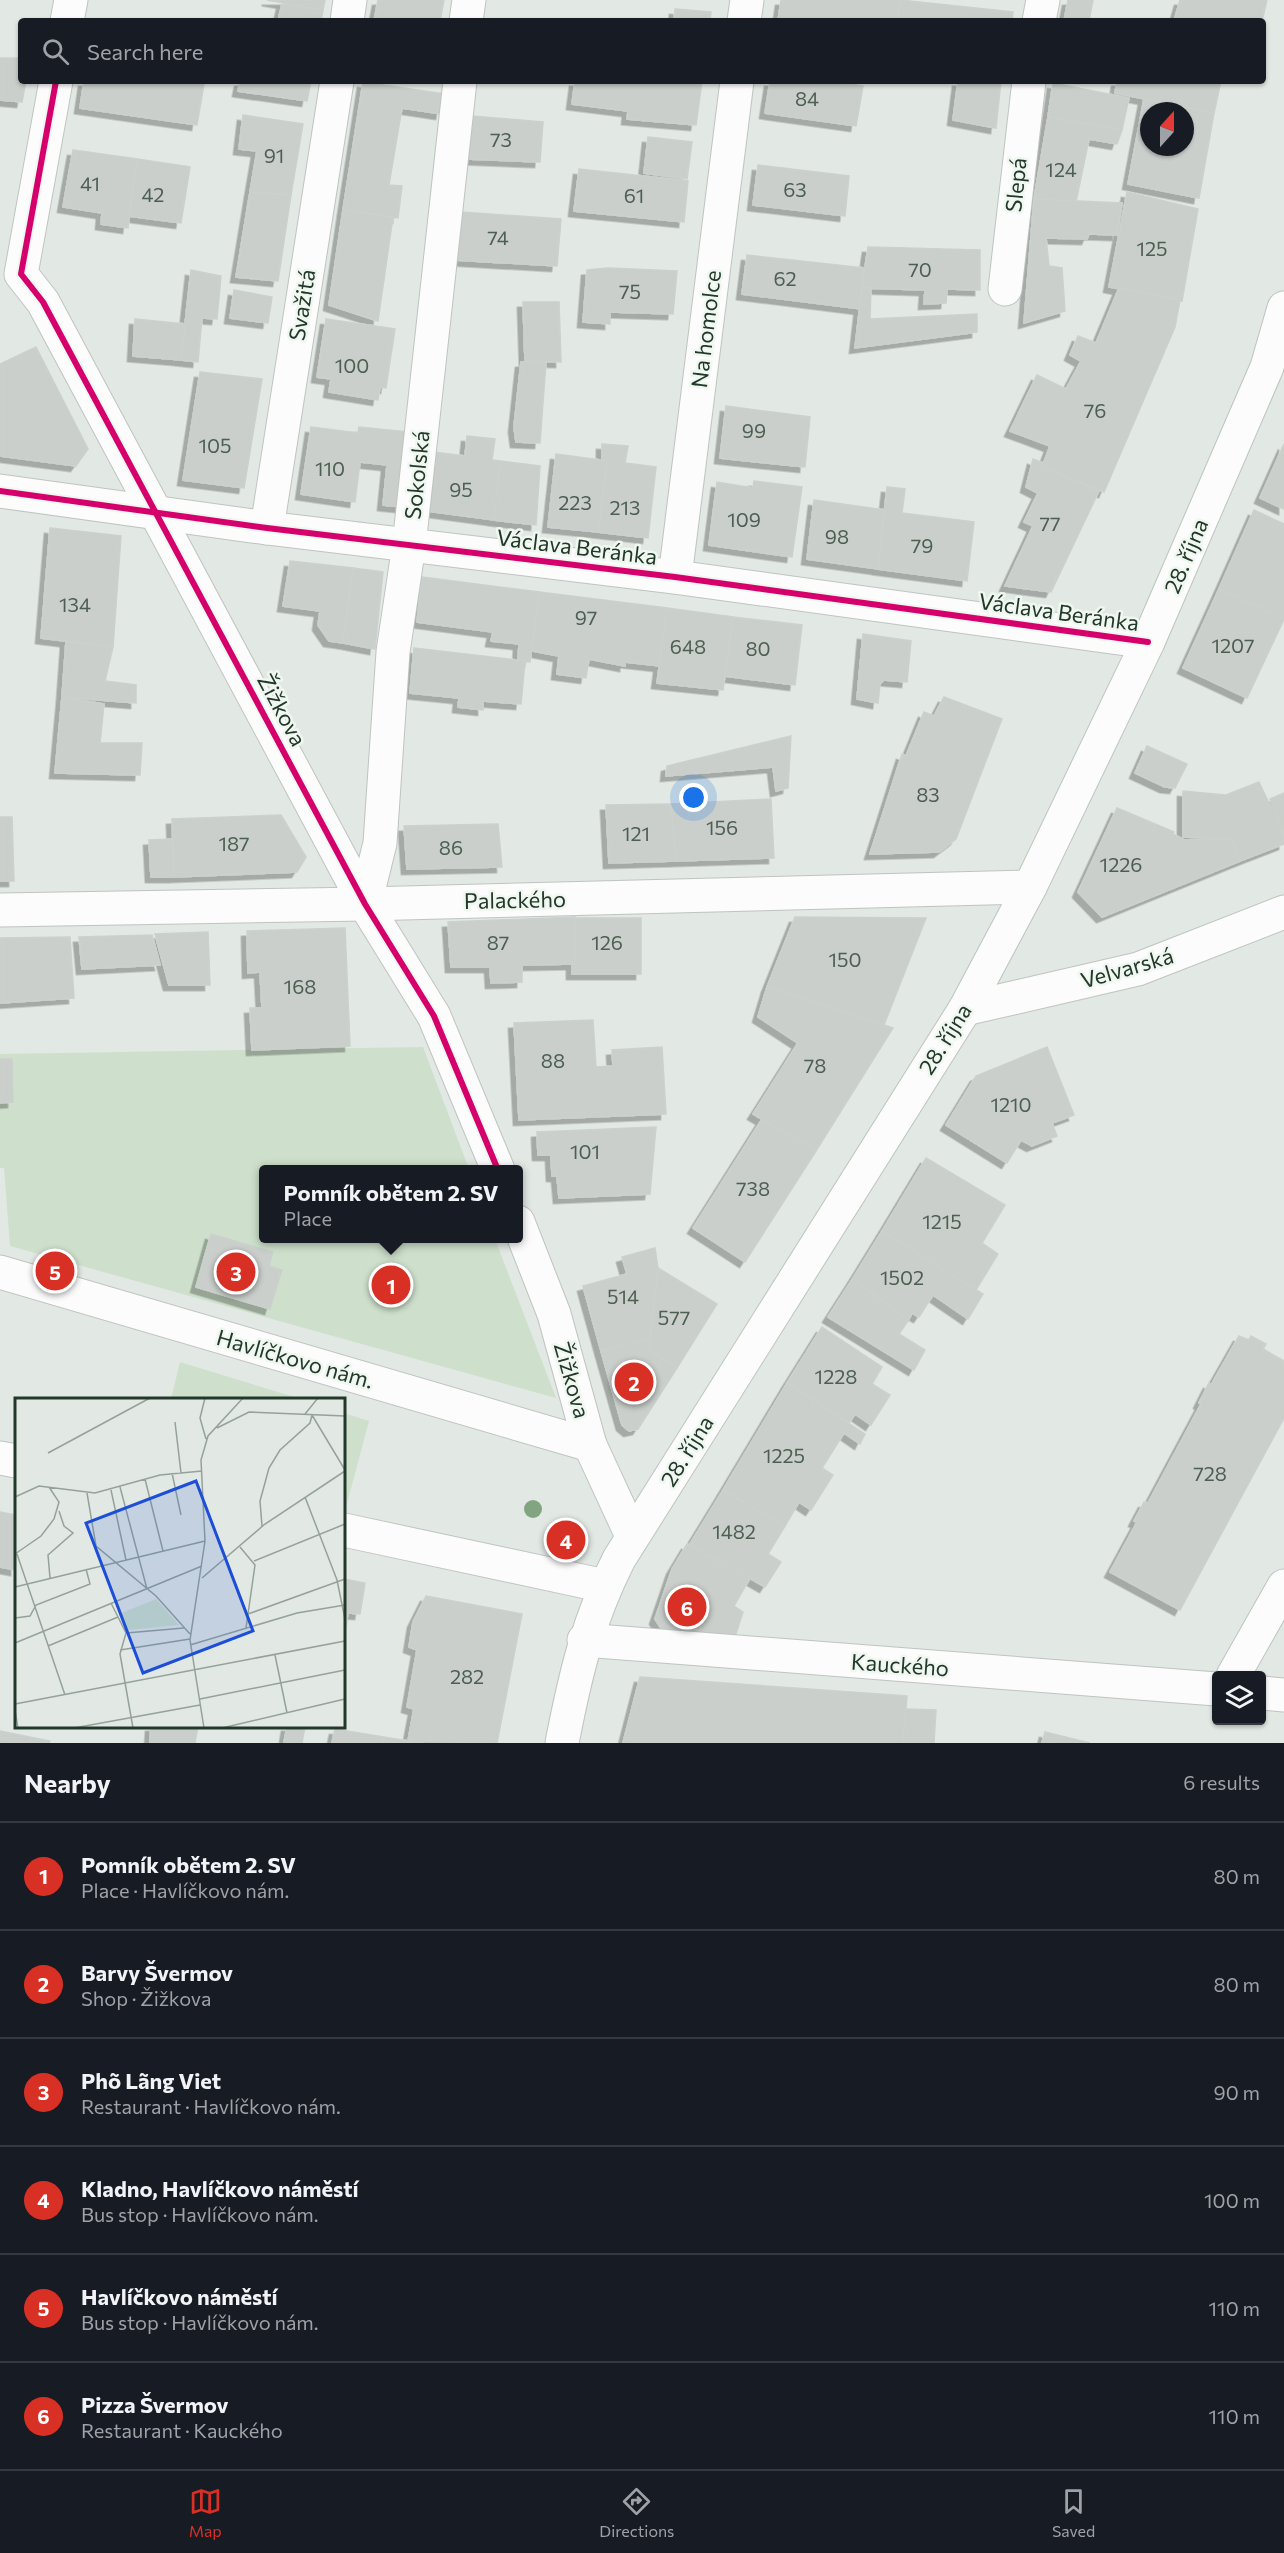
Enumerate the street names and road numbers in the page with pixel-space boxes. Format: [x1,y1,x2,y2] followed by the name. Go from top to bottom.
[999,156,1032,213] street label: Slepá
[283,267,320,343] street label: Svažitá
[685,268,726,389] street label: Na homolce
[398,429,435,521] street label: Sokolská
[1158,514,1213,597] street label: 28. října
[495,523,659,570] street label: Václava Beránka
[977,587,1141,636] street label: Václava Beránka
[252,669,313,751] street label: Žižkova
[464,885,566,914] street label: Palackého
[1077,941,1176,994] street label: Velvarská
[912,998,977,1079] street label: 28. října
[214,1323,377,1394] street label: Havlíčkovo nám.
[549,1339,596,1421] street label: Žižkova
[654,1410,719,1491] street label: 28. října
[850,1648,950,1681] street label: Kauckého

